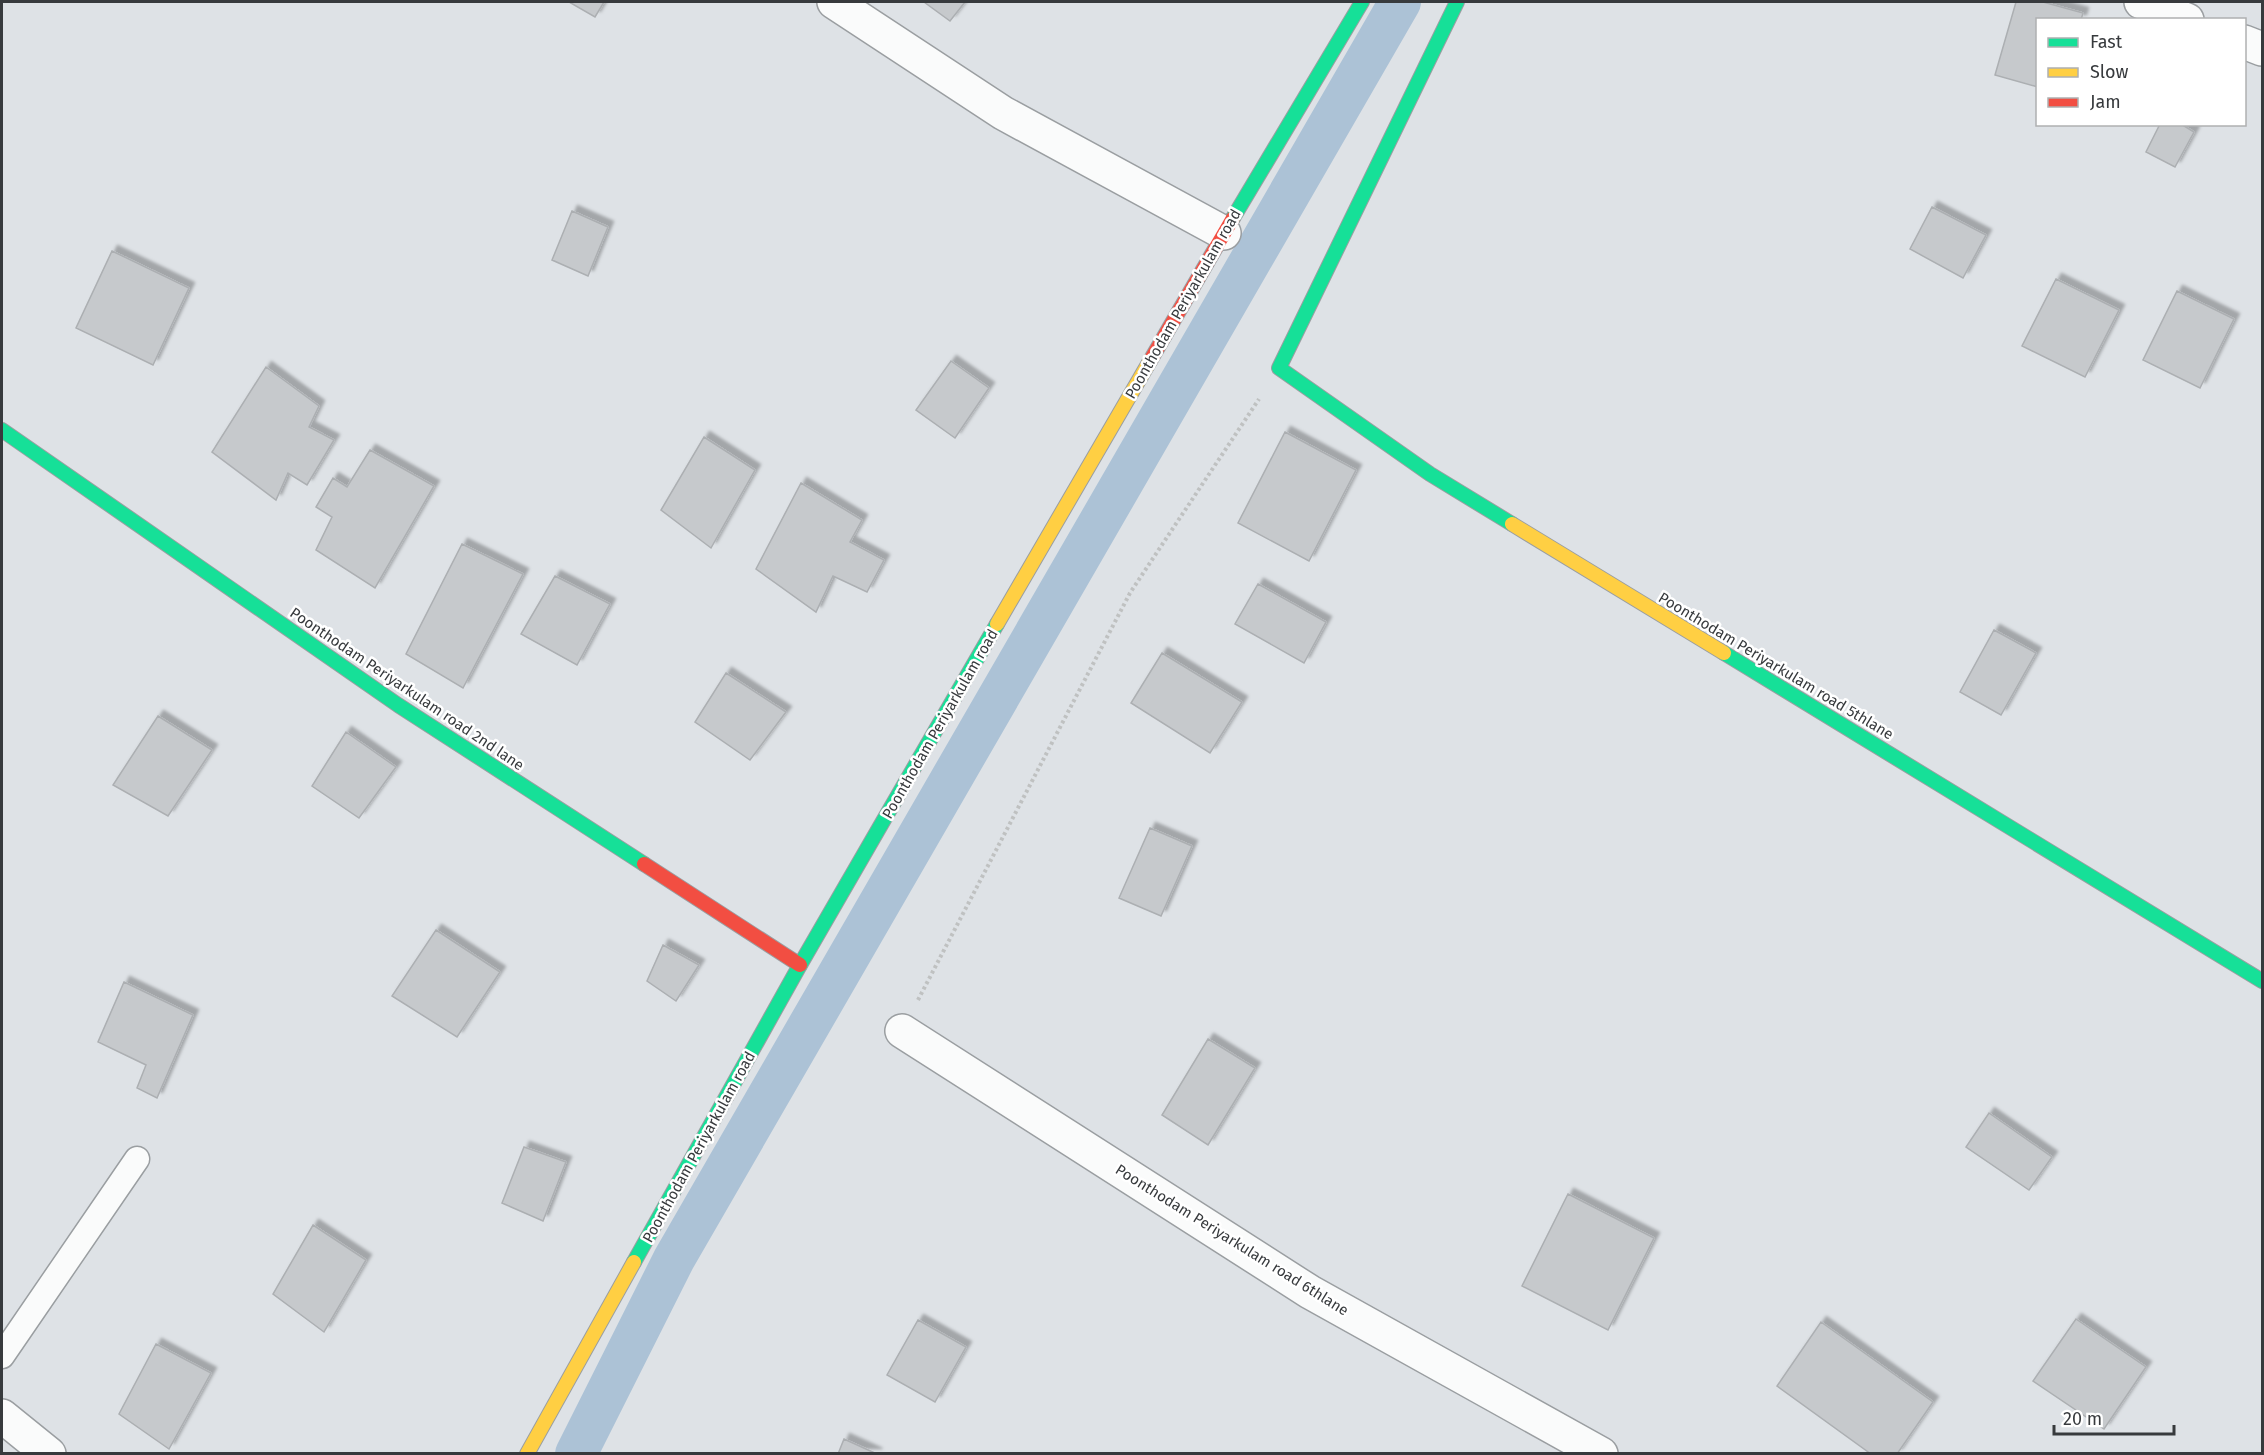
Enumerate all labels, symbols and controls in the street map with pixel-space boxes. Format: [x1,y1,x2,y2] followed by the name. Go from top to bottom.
[2036,18,2246,126] legend
[2090,31,2123,53] text: Fast
[2090,61,2129,83] text: Slow
[2090,91,2121,113] text: Jam
[1121,206,1245,402] street label: Poonthodam Periyarkulam road
[1655,589,1897,743] street label: Poonthodam Periyarkulam road 5thlane
[287,604,527,774] street label: Poonthodam Periyarkulam road 2nd lane
[878,626,1002,822] street label: Poonthodam Periyarkulam road
[639,1048,759,1246] street label: Poonthodam Periyarkulam road
[1112,1160,1352,1320] street label: Poonthodam Periyarkulam road 6thlane
[2054,1398,2174,1436] scale bar
[2063,1408,2102,1430] text: 20 m

